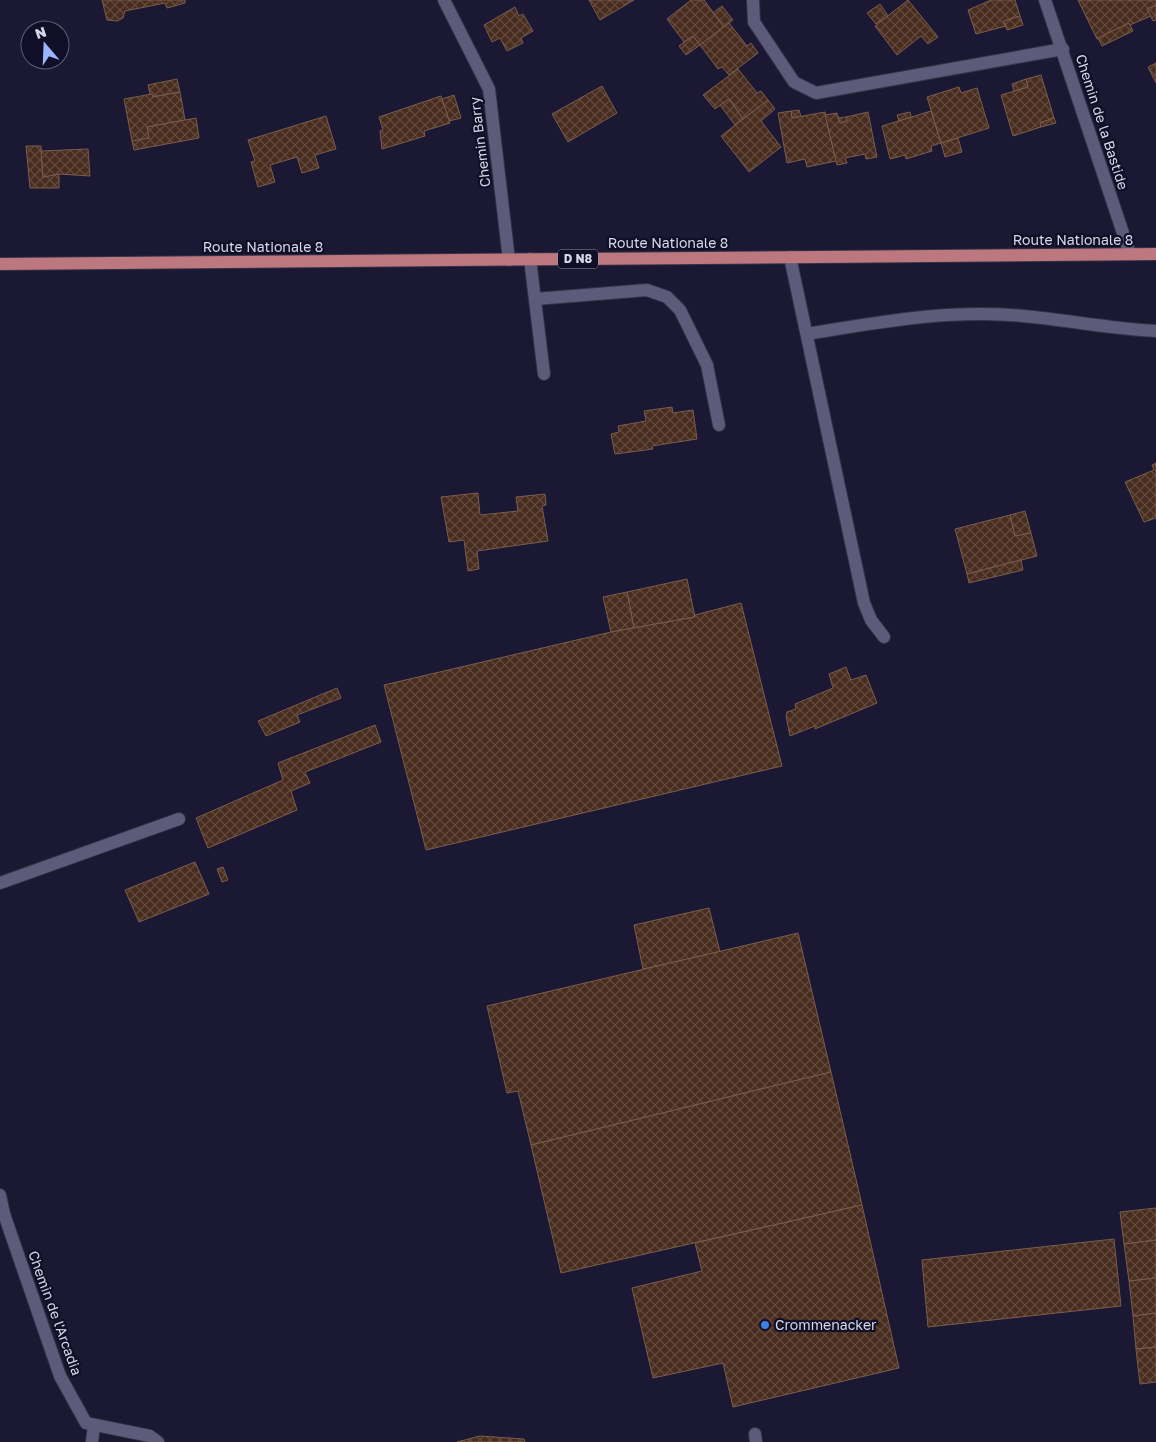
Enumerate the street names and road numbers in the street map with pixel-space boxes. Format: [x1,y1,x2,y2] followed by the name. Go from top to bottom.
[1073,52,1132,192] street label: Chemin de la Bastide
[466,96,493,188] street label: Chemin Barry
[1013,231,1133,248] street label: Route Nationale 8
[608,234,728,251] street label: Route Nationale 8
[203,238,323,255] street label: Route Nationale 8
[558,250,598,268] road number: D N8
[25,1248,86,1377] street label: Chemin de l'Arcadia

